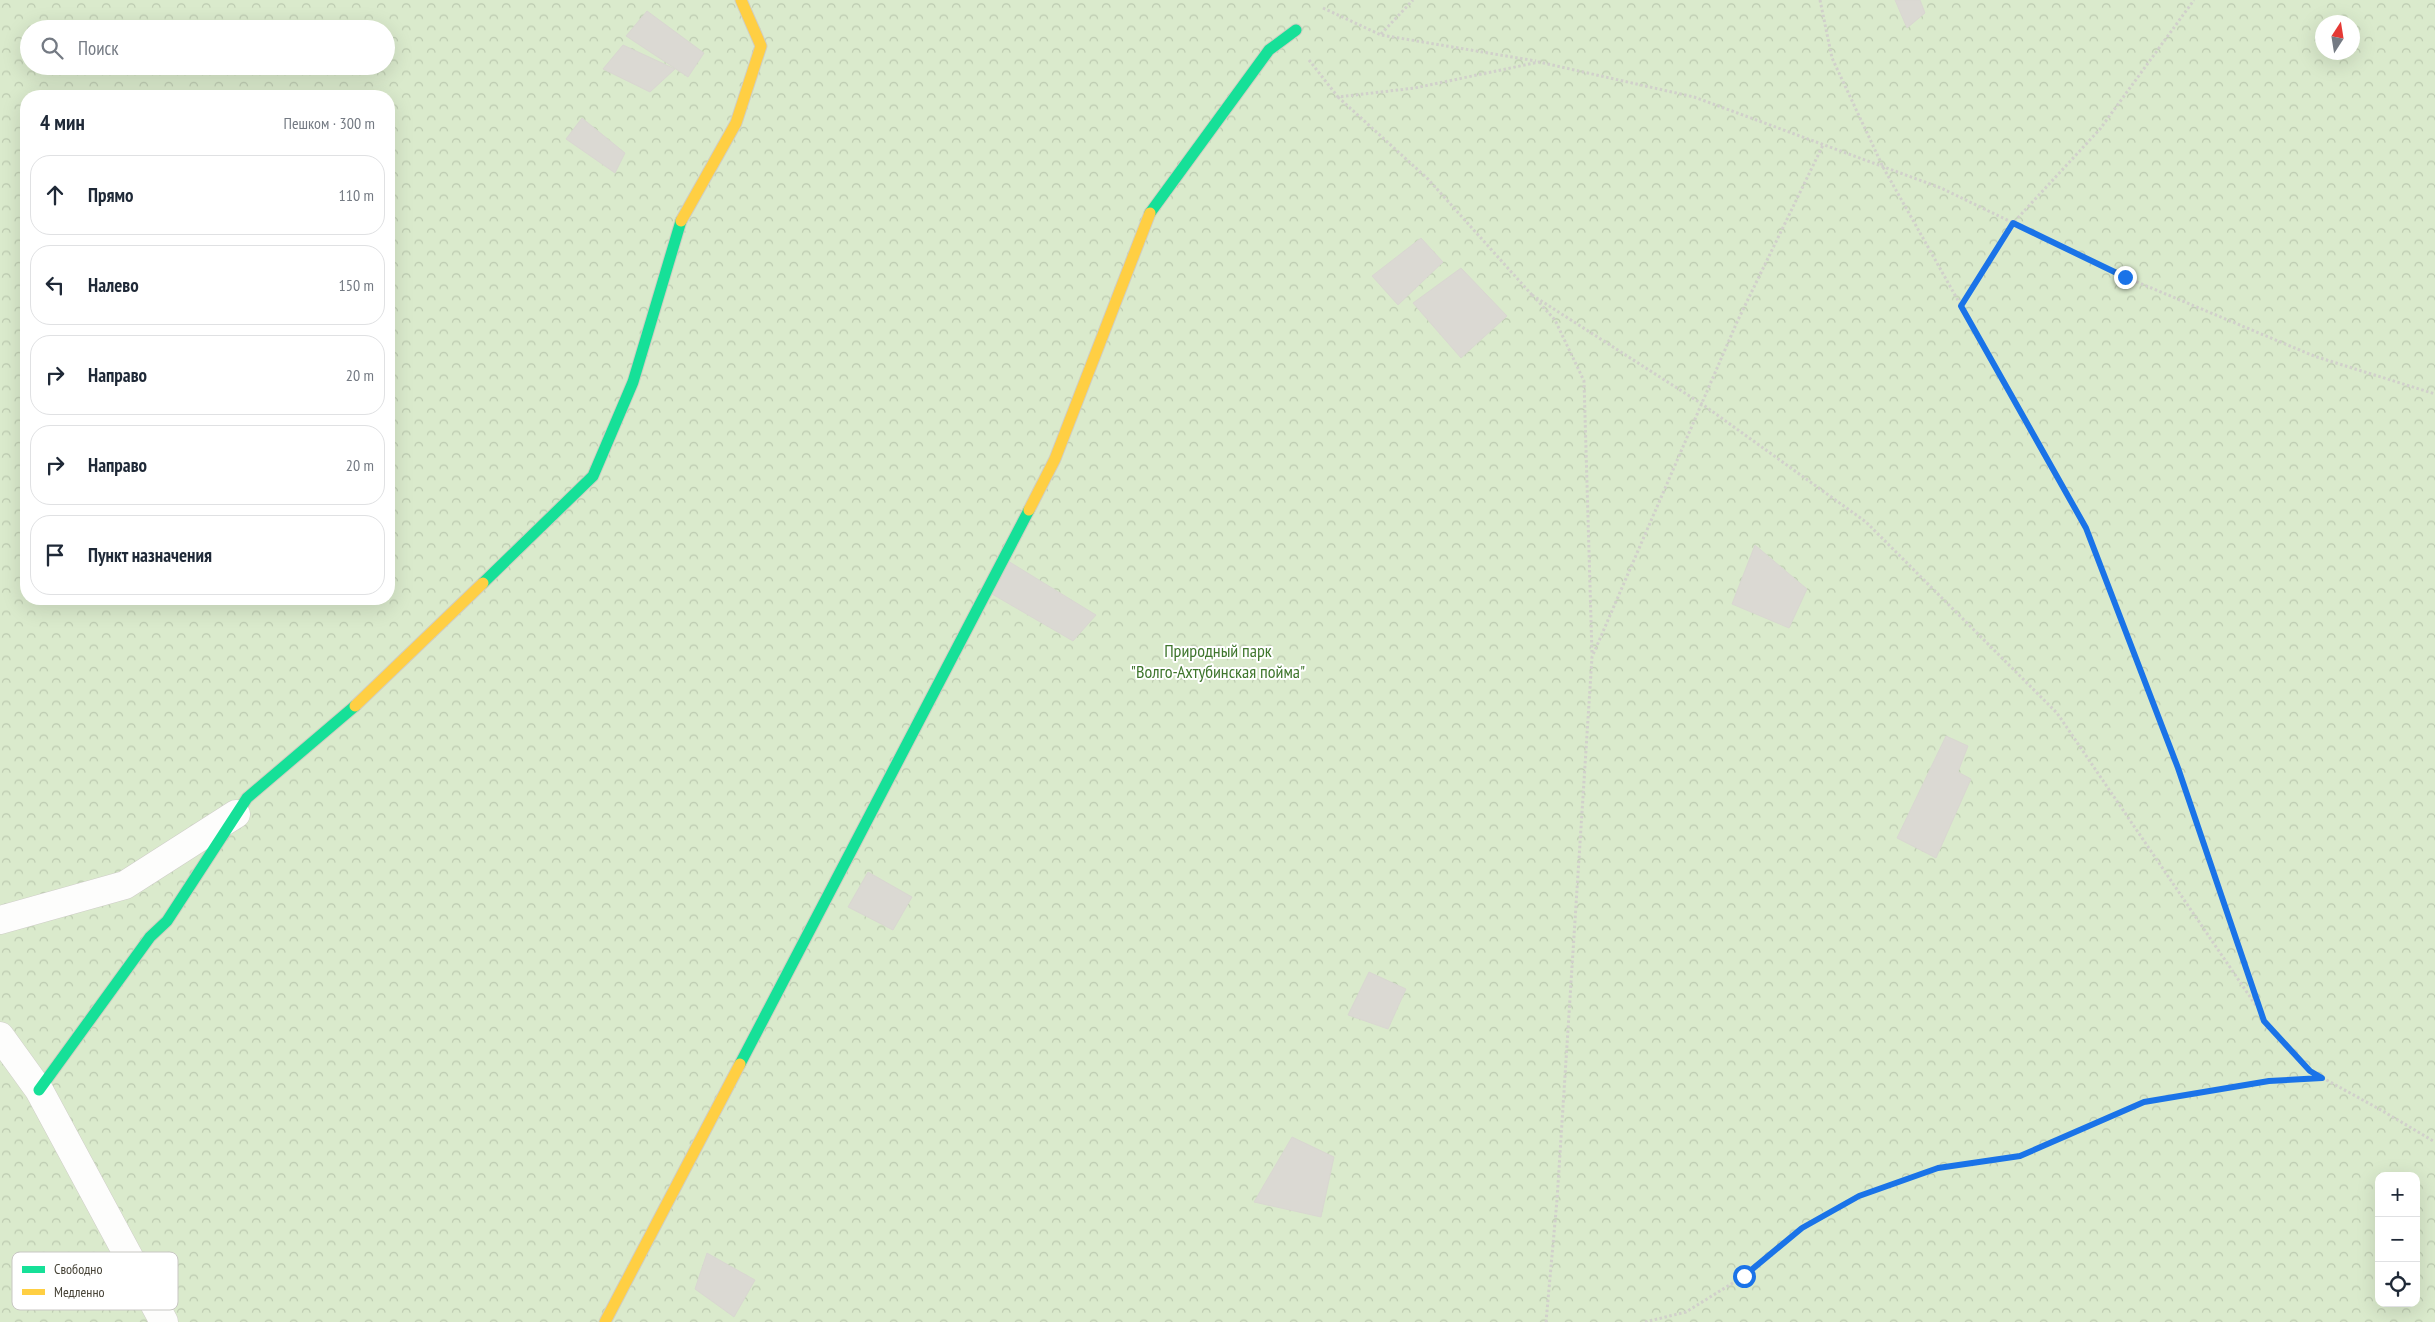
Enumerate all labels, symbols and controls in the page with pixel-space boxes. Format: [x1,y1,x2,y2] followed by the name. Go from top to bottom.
[2315,15,2360,60] north arrow
[20,20,395,75] search box
[38,34,66,62] icon: search
[78,36,119,60] text: Поиск
[40,109,85,136] text: 4 мин
[284,113,375,133] text: Пешком · 300 m
[41,181,69,209] icon: ahead
[88,183,133,207] text: Прямо
[339,185,374,205] text: 110 m
[2114,266,2137,289] route end
[41,271,69,299] icon: left
[88,273,139,297] text: Налево
[339,275,374,295] text: 150 m
[41,361,69,389] icon: right
[88,363,147,387] text: Направо
[346,365,374,385] text: 20 m
[41,451,69,479] icon: right
[88,453,147,477] text: Направо
[346,455,374,475] text: 20 m
[41,541,69,569] icon: arrive
[88,543,212,567] text: Пункт назначения
[1131,639,1305,683] park label: Природный парк "Волго-Ахтубинская пойма"
[2375,1172,2420,1307] map controls
[2375,1172,2420,1217] button: +
[2375,1217,2420,1262] button: −
[12,1252,178,1310] legend
[54,1260,102,1278] text: Свободно
[2375,1262,2420,1307] button: locate
[1733,1265,1756,1288] route start
[54,1283,105,1301] text: Медленно

